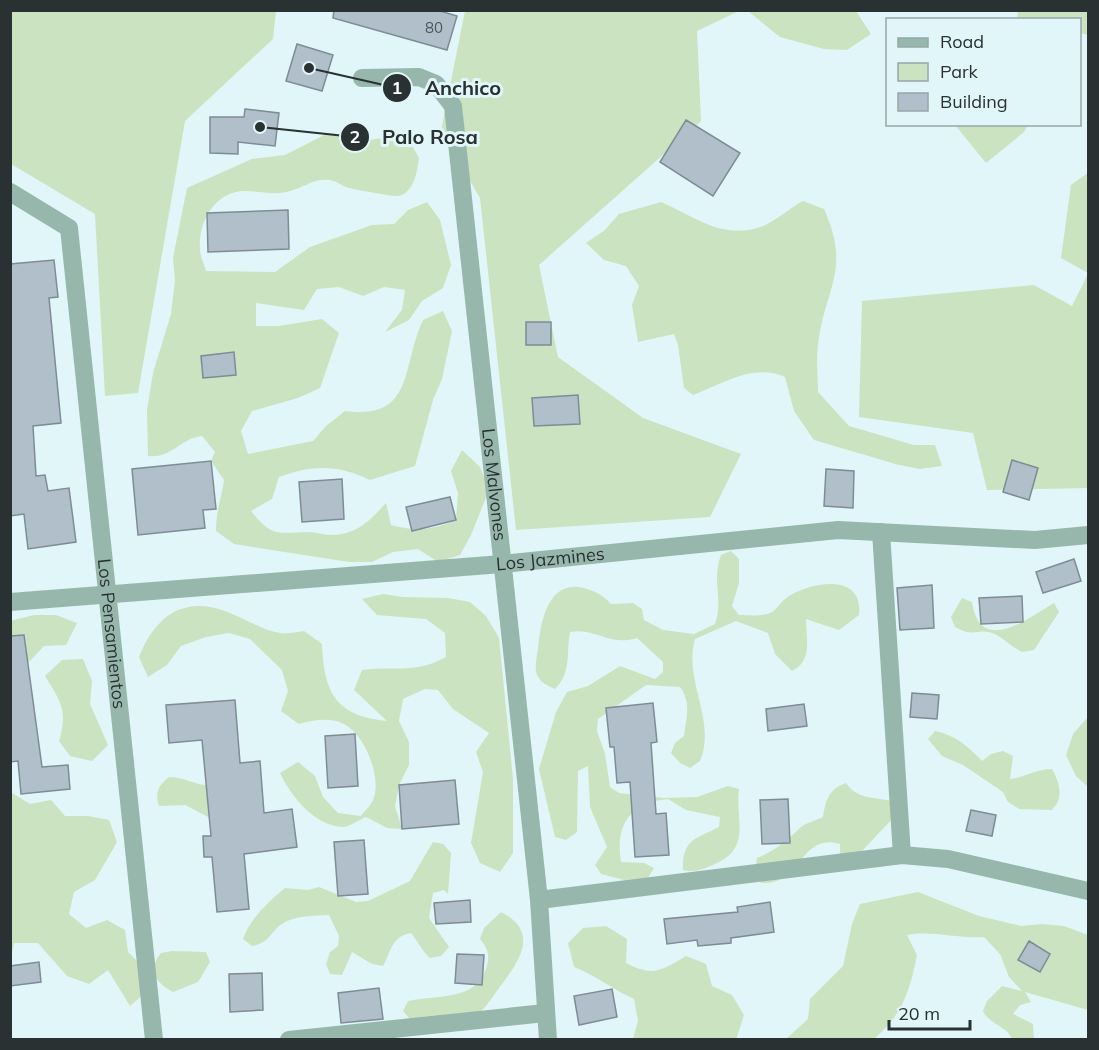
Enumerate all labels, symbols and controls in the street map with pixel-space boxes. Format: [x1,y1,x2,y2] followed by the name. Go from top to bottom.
[425,18,443,37] house number: 80
[886,18,1081,126] legend
[940,30,984,53] text: Road
[940,60,979,83] text: Park
[382,69,513,107] callout: Anchico
[425,75,501,100] text: Anchico
[392,76,402,99] text: 1
[940,90,1008,113] text: Building
[340,118,490,156] callout: Palo Rosa
[382,124,478,149] text: Palo Rosa
[350,125,360,148] text: 2
[477,427,512,542] street label: Los Malvones
[495,542,606,575] street label: Los Jazmines
[93,557,131,710] street label: Los Pensamientos
[889,993,970,1031] scale bar
[898,1002,940,1025] text: 20 m

